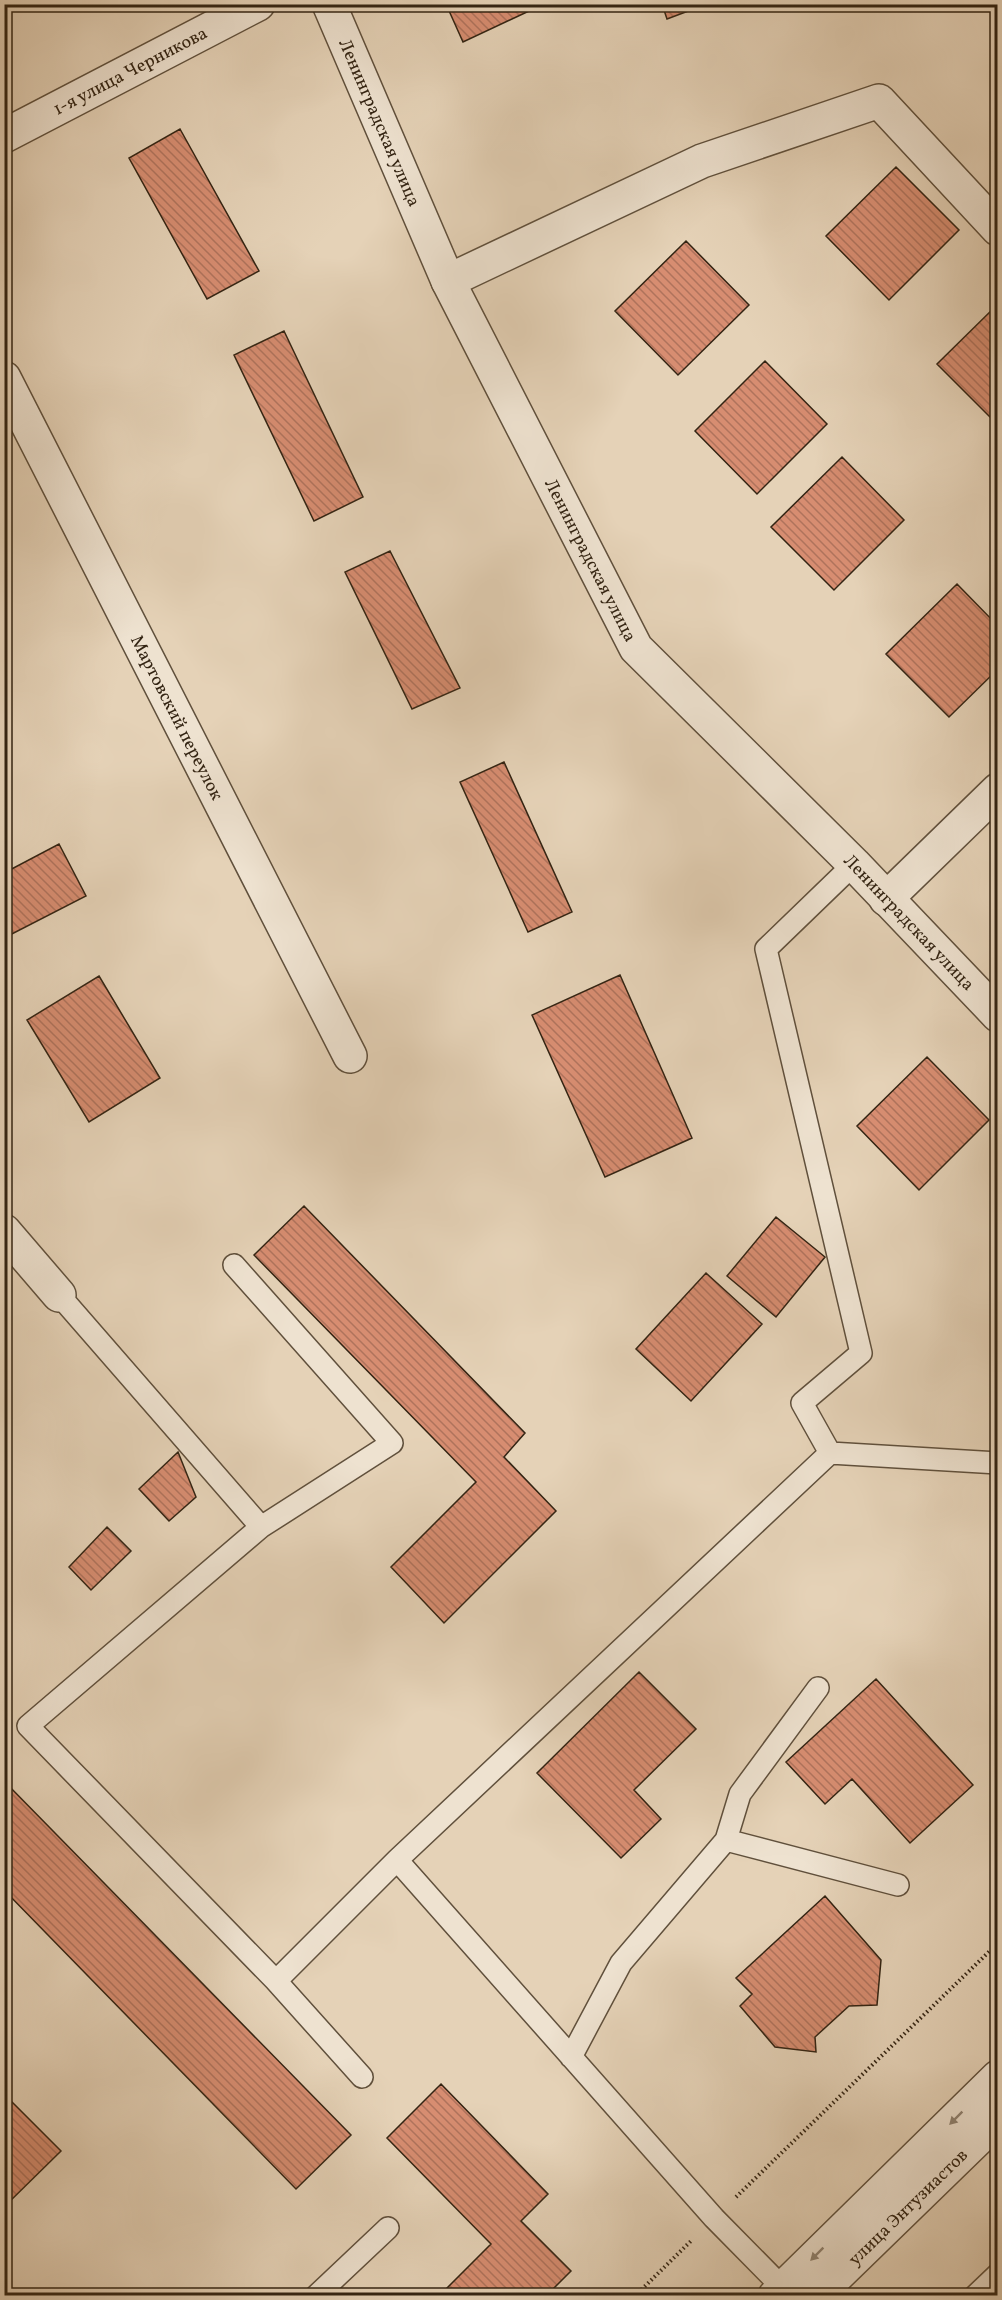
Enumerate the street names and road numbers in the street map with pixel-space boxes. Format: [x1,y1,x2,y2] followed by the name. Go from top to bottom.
[49,21,212,122] street label: 1-я улица Черникова
[331,35,426,211] street label: Ленинградская улица
[537,475,642,647] street label: Ленинградская улица
[123,631,229,805] street label: Мартовский переулок
[837,849,980,997] street label: Ленинградская улица
[843,2144,974,2272] street label: улица Энтузиастов

